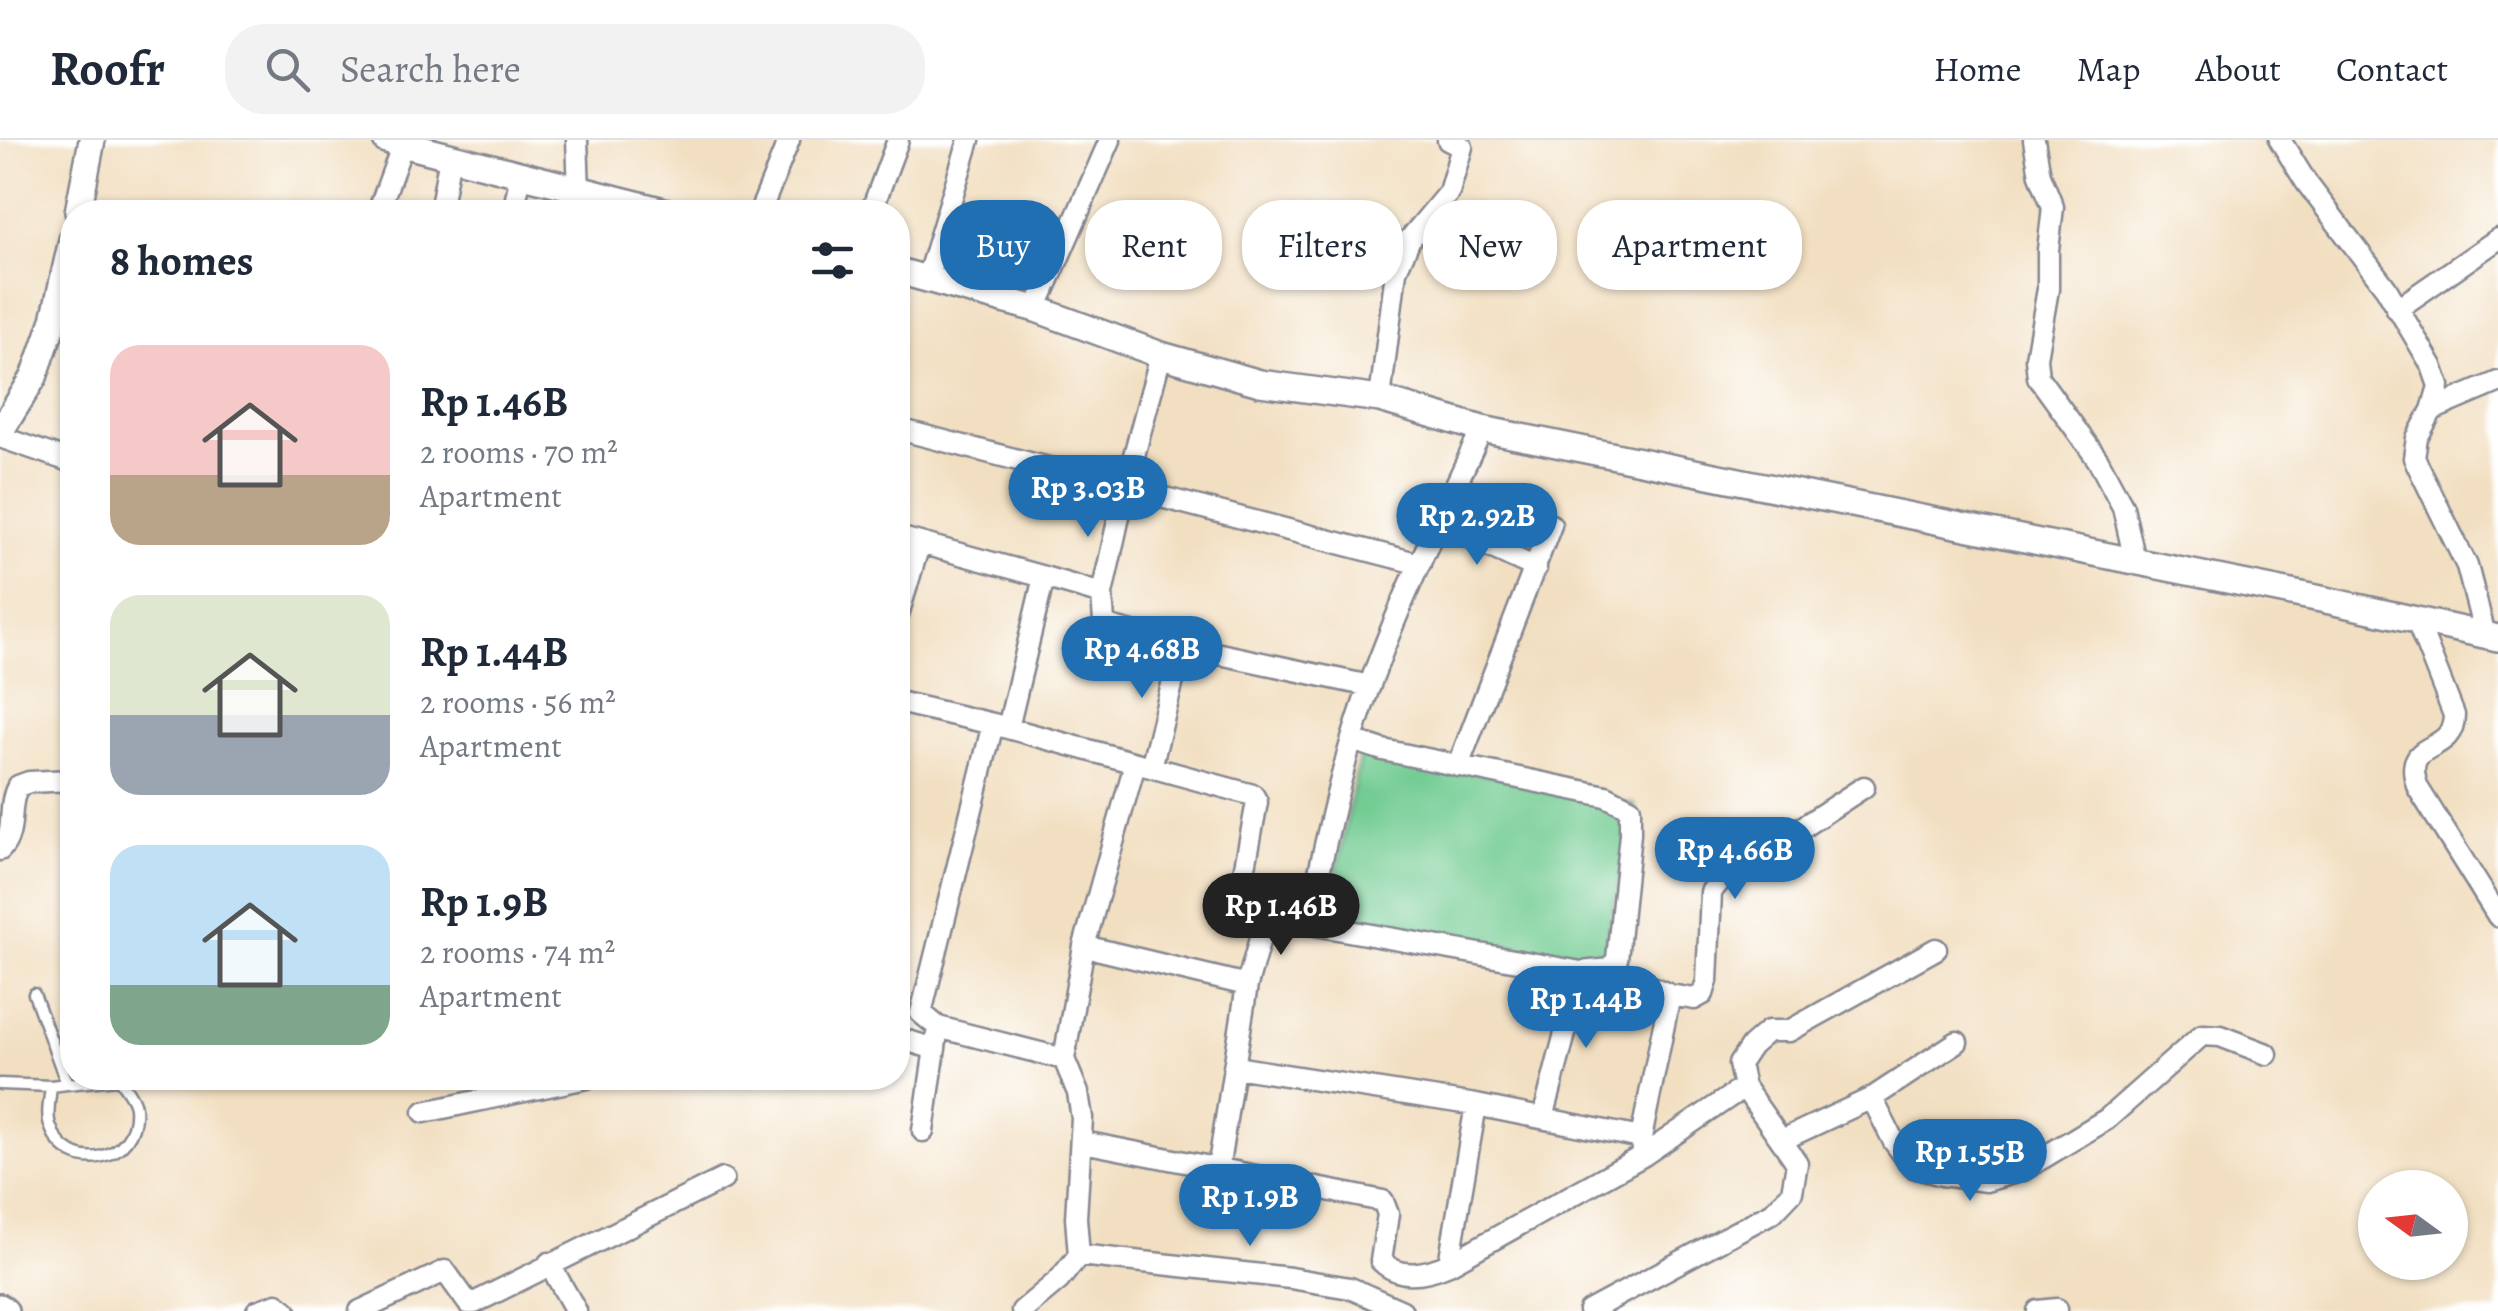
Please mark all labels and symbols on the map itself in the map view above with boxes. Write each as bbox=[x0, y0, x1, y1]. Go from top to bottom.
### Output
pin: Rp 3.03B bbox=[985, 455, 1191, 540]
pin: Rp 2.92B bbox=[1374, 483, 1580, 568]
pin: Rp 4.68B bbox=[1039, 616, 1245, 701]
pin: Rp 4.66B bbox=[1632, 817, 1838, 902]
pin: Rp 1.46B bbox=[1178, 873, 1384, 958]
pin: Rp 1.44B bbox=[1483, 966, 1689, 1051]
pin: Rp 1.55B bbox=[1867, 1119, 2073, 1204]
pin: Rp 1.9B bbox=[1158, 1164, 1342, 1249]
north arrow bbox=[2358, 1170, 2468, 1280]

